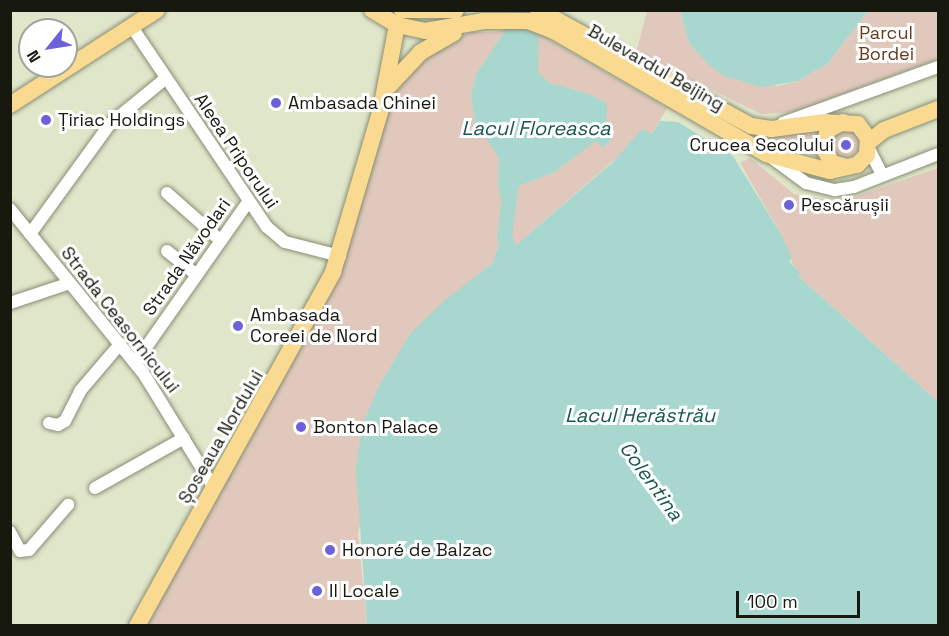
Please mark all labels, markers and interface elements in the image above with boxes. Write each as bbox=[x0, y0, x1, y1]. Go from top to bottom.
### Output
north arrow bbox=[18, 18, 78, 78]
street label: Bulevardul Beijing bbox=[584, 20, 728, 116]
park label: Parcul Bordei bbox=[858, 23, 914, 66]
text: N bbox=[22, 46, 45, 66]
street label: Aleea Priporului bbox=[189, 89, 283, 213]
place label: Ambasada Chinei bbox=[288, 92, 436, 114]
marker: Ambasada Chinei bbox=[269, 96, 283, 110]
place label: Țiriac Holdings bbox=[58, 109, 185, 131]
marker: Țiriac Holdings bbox=[39, 113, 53, 127]
water label: Lacul Floreasca bbox=[462, 116, 610, 140]
place label: Crucea Secolului bbox=[689, 134, 834, 156]
marker: Crucea Secolului bbox=[839, 138, 853, 152]
street label: Strada Năvodari bbox=[139, 194, 235, 320]
place label: Pescărușii bbox=[801, 194, 889, 216]
marker: Pescărușii bbox=[782, 198, 796, 212]
street label: Strada Ceasornicului bbox=[56, 243, 184, 397]
place label: Ambasada Coreei de Nord bbox=[250, 305, 377, 348]
marker: Ambasada Coreei de Nord bbox=[231, 319, 245, 333]
street label: Șoseaua Nordului bbox=[174, 366, 268, 508]
water label: Lacul Herăstrău bbox=[565, 403, 715, 427]
place label: Bonton Palace bbox=[313, 416, 438, 438]
marker: Bonton Palace bbox=[294, 420, 308, 434]
water label: Colentina bbox=[614, 437, 688, 525]
place label: Honoré de Balzac bbox=[342, 539, 493, 561]
marker: Honoré de Balzac bbox=[323, 543, 337, 557]
scale bar bbox=[739, 579, 864, 617]
place label: Il Locale bbox=[329, 580, 399, 602]
marker: Il Locale bbox=[310, 584, 324, 598]
text: 100 m bbox=[747, 590, 798, 613]

